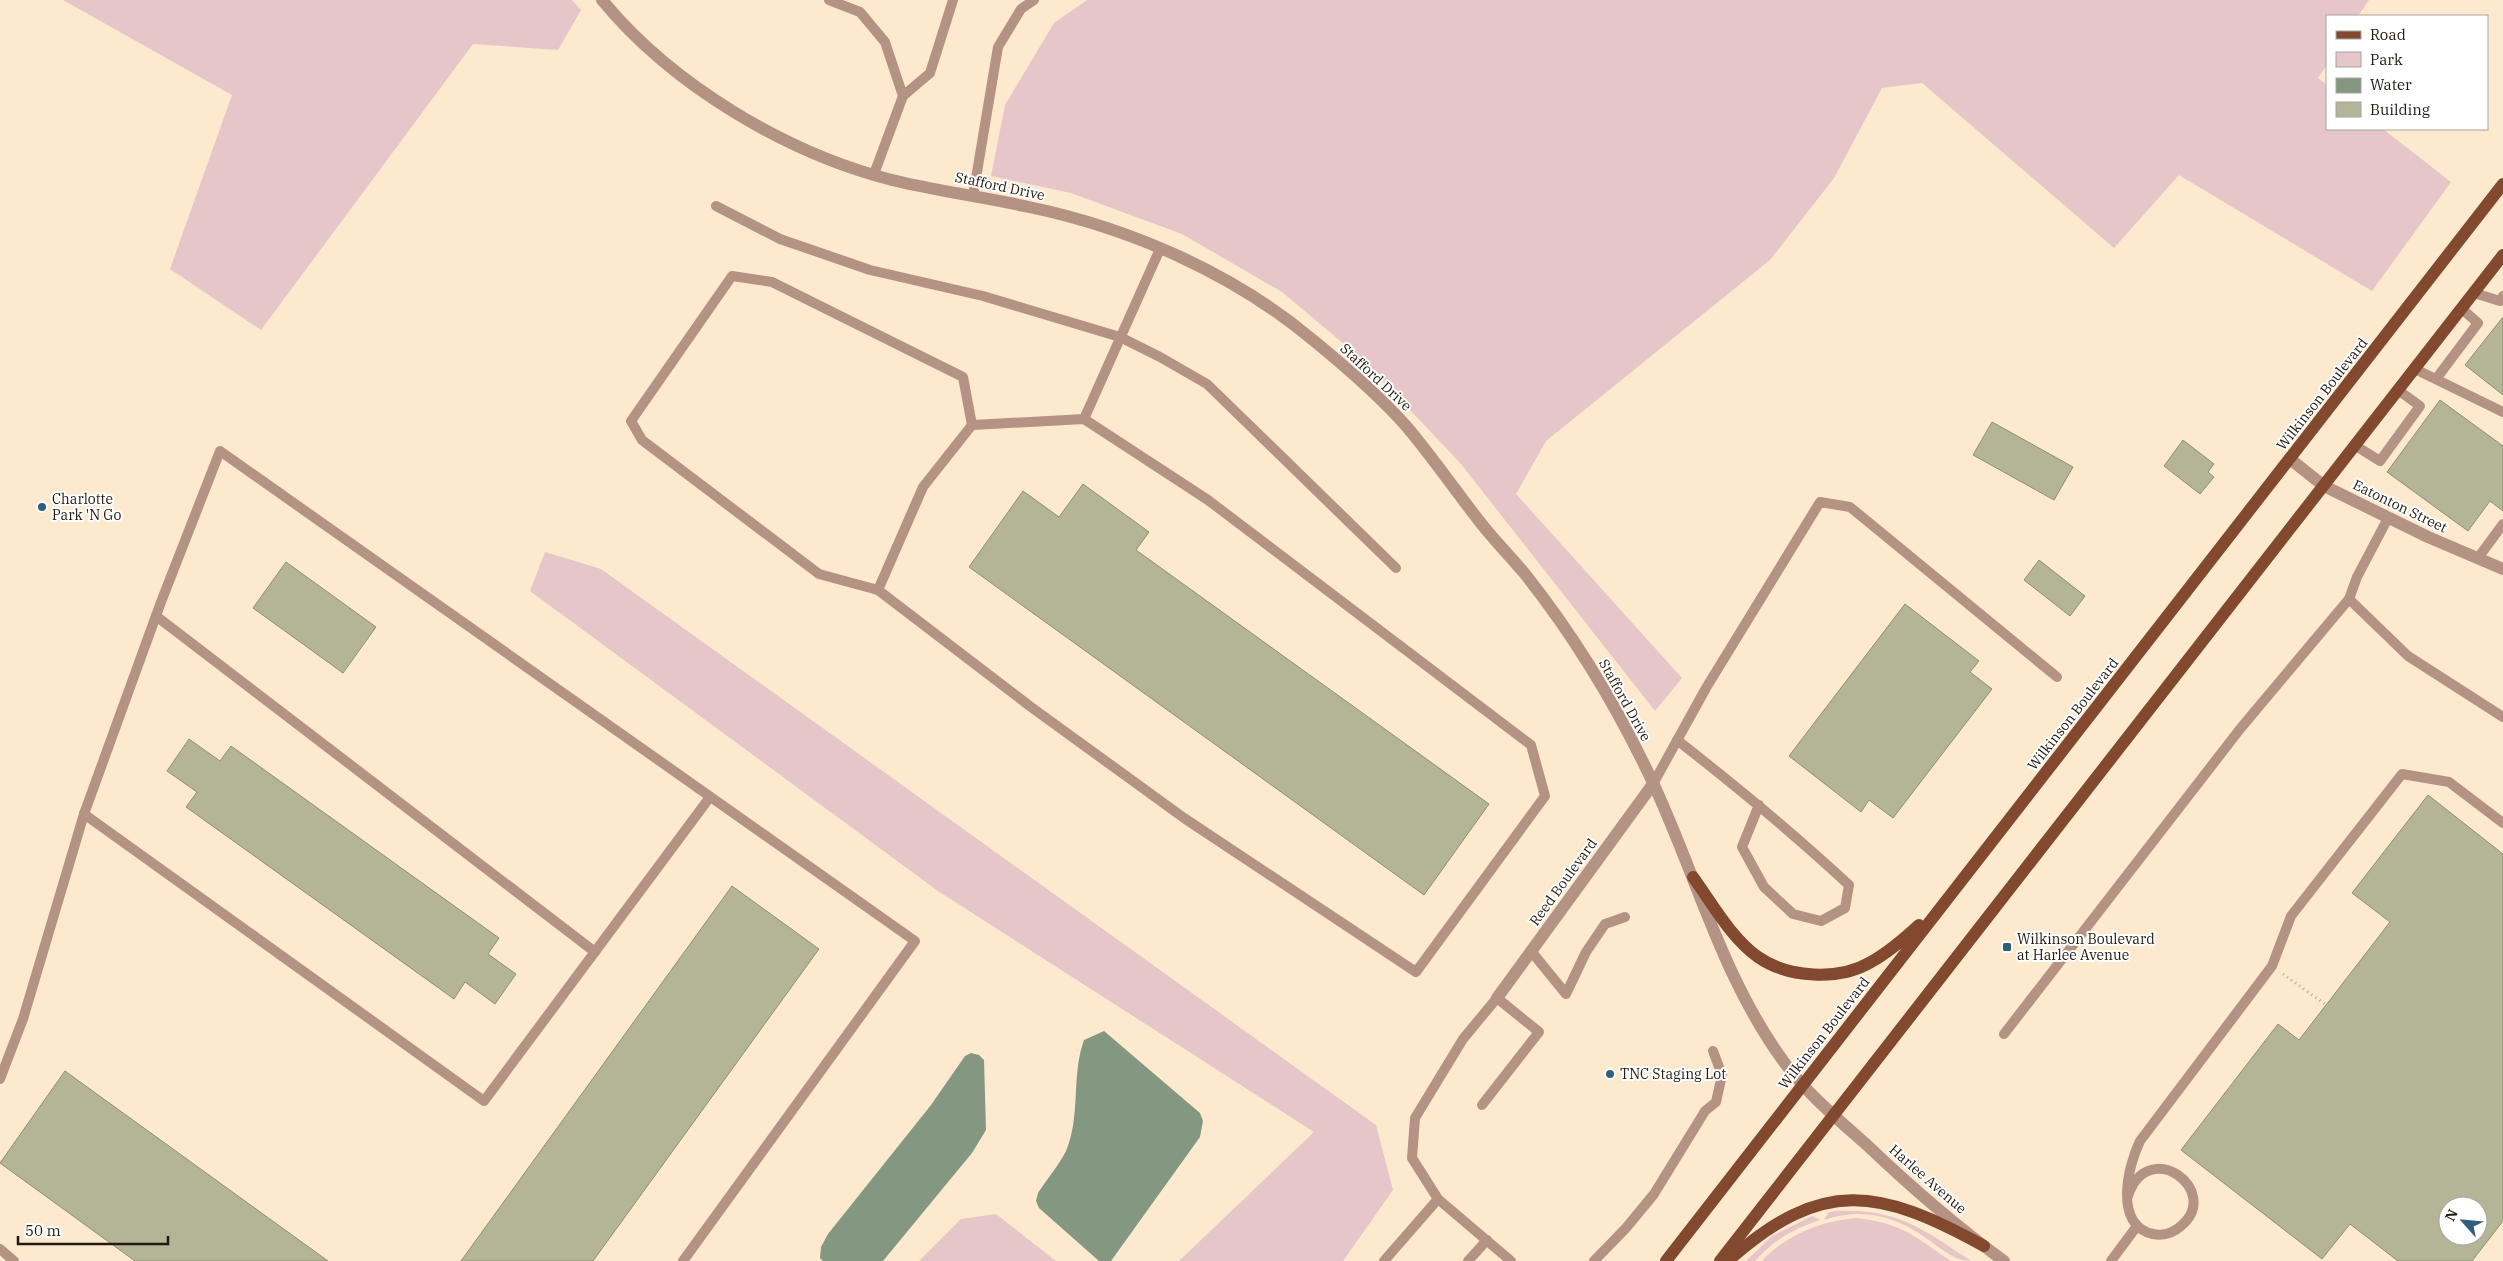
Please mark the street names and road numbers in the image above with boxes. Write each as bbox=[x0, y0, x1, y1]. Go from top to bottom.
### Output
street label: Stafford Drive bbox=[953, 168, 1047, 204]
street label: Wilkinson Boulevard bbox=[2273, 334, 2372, 454]
street label: Stafford Drive bbox=[1336, 339, 1416, 415]
street label: Eatonton Street bbox=[2350, 475, 2450, 537]
street label: Wilkinson Boulevard bbox=[2024, 654, 2123, 774]
street label: Stafford Drive bbox=[1595, 656, 1655, 744]
street label: Reed Boulevard bbox=[1525, 834, 1601, 929]
street label: Wilkinson Boulevard bbox=[1775, 973, 1874, 1093]
street label: Harlee Avenue bbox=[1886, 1141, 1970, 1217]

